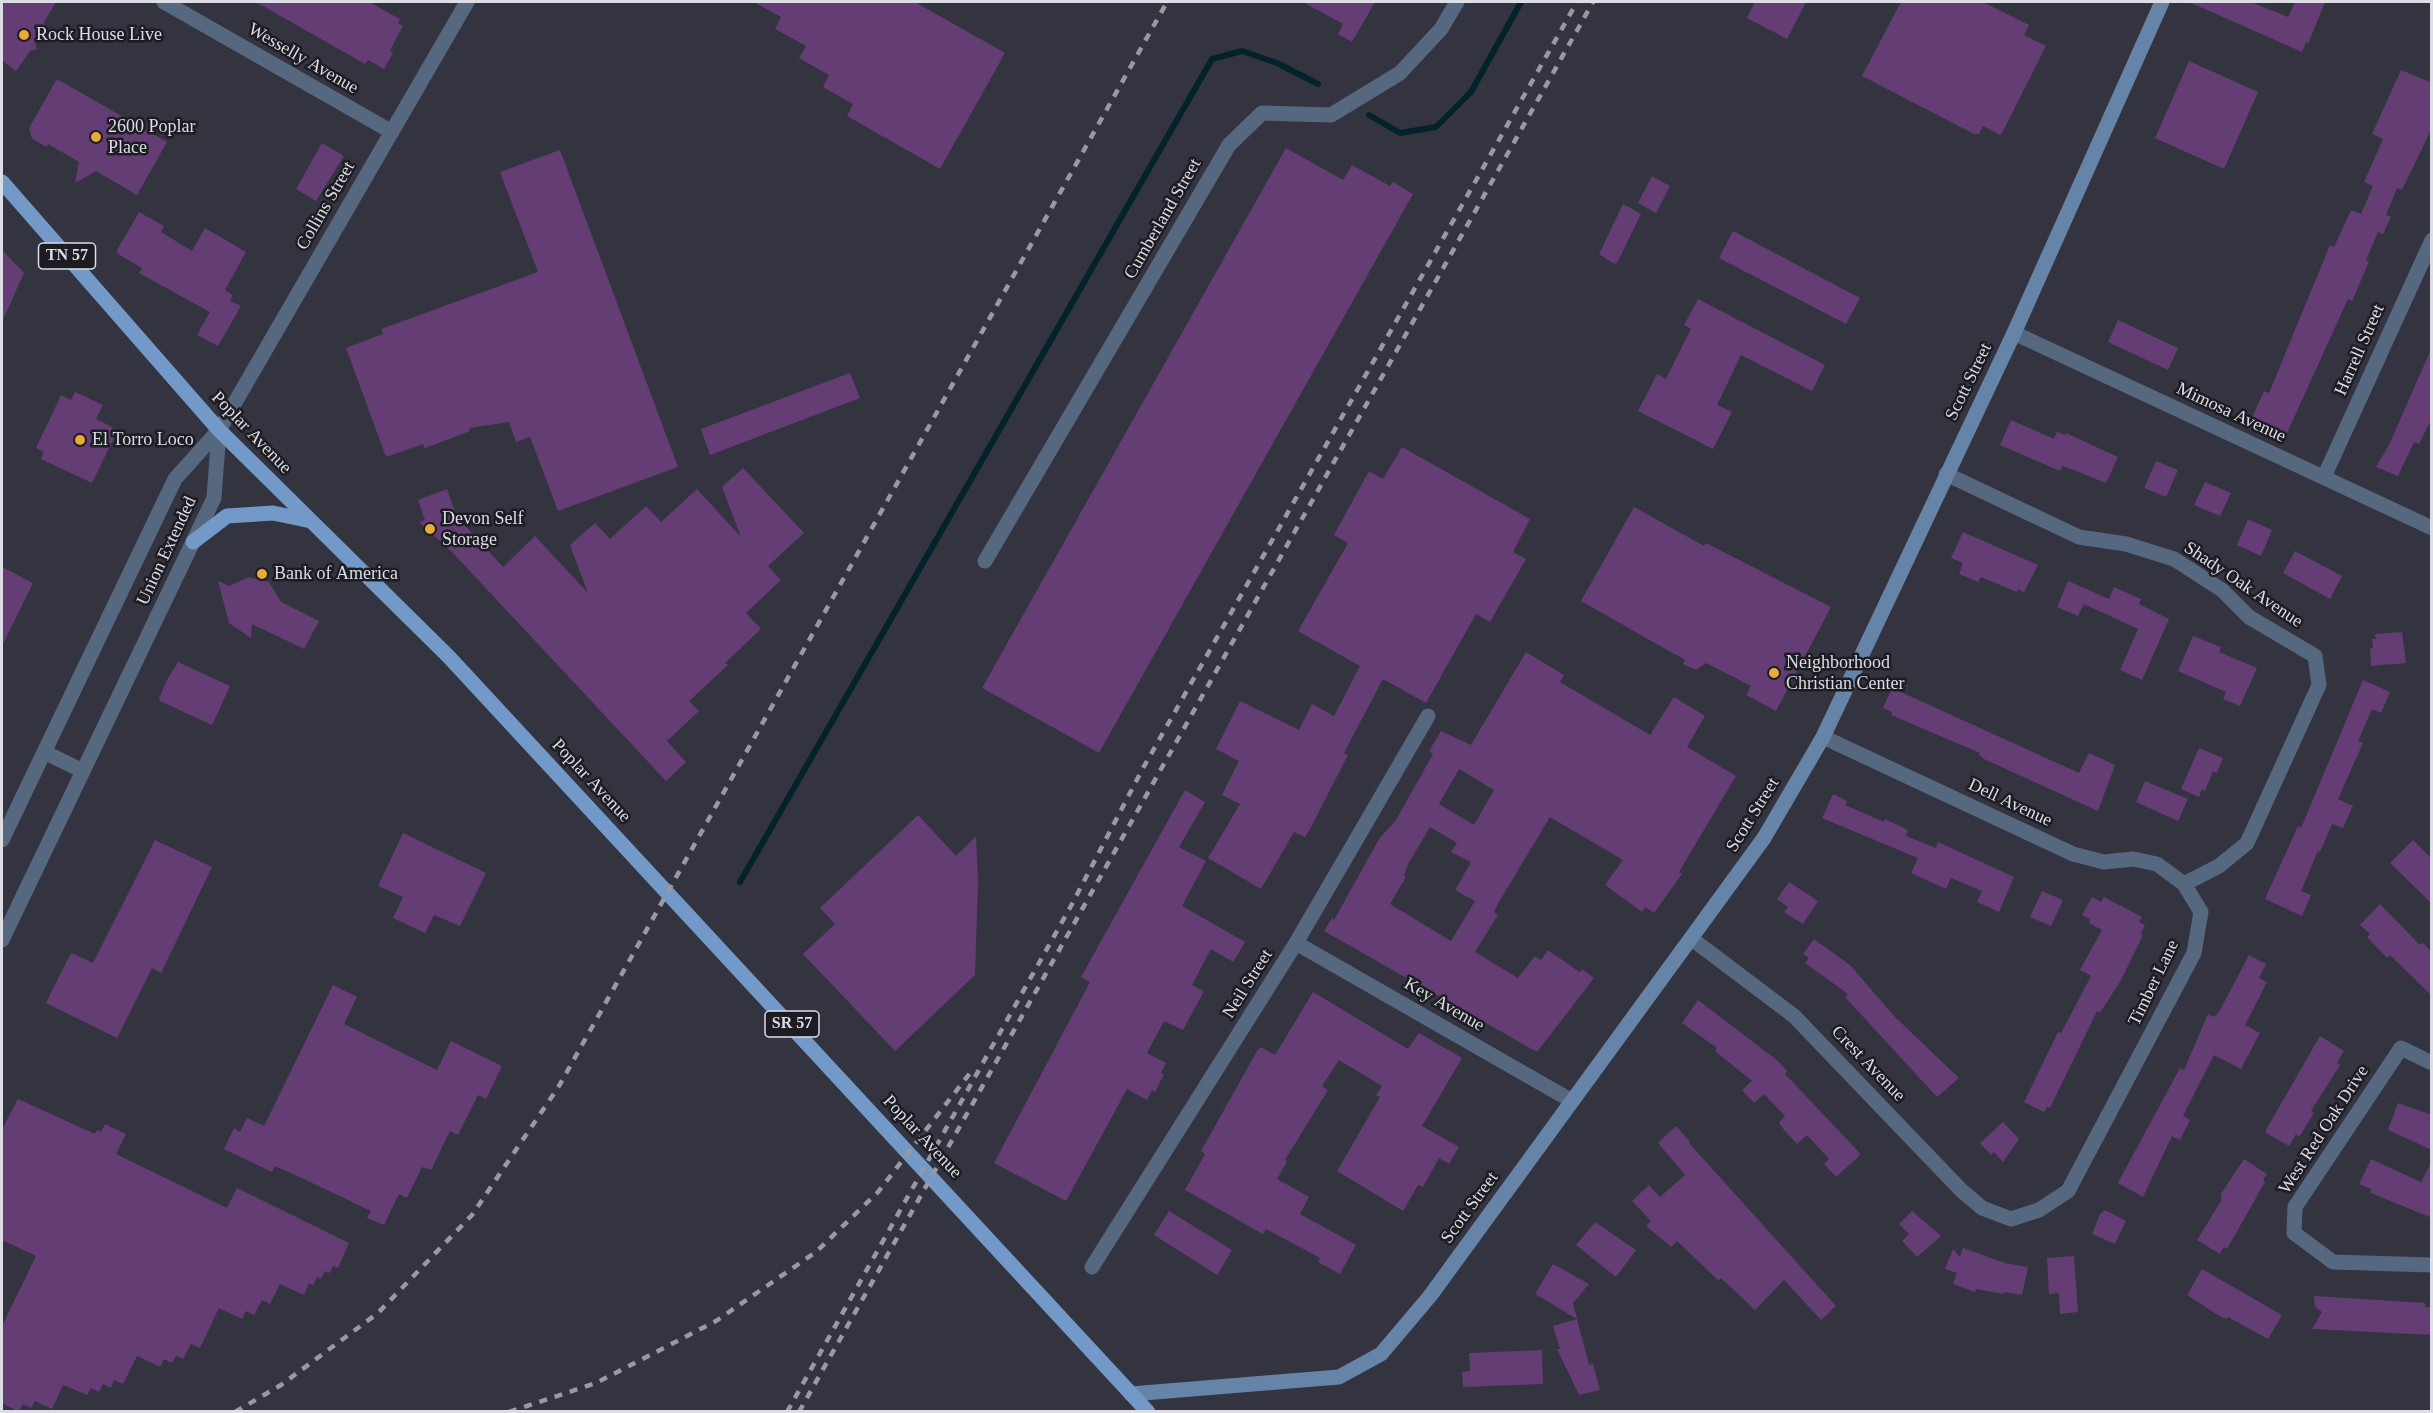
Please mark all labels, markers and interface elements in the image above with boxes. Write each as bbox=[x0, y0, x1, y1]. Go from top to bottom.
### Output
street label: Wesselly Avenue bbox=[244, 19, 362, 99]
place label: Rock House Live bbox=[36, 24, 162, 46]
marker: Rock House Live bbox=[17, 28, 31, 42]
place label: 2600 Poplar Place bbox=[108, 116, 195, 158]
marker: 2600 Poplar Place bbox=[89, 130, 103, 144]
street label: Cumberland Street bbox=[1120, 155, 1206, 283]
street label: Collins Street bbox=[292, 158, 360, 254]
road number: TN 57 bbox=[38, 243, 96, 269]
street label: Harrell Street bbox=[2330, 301, 2390, 399]
street label: Scott Street bbox=[1941, 340, 1997, 424]
street label: Mimosa Avenue bbox=[2173, 378, 2289, 448]
street label: Poplar Avenue bbox=[206, 387, 296, 479]
place label: El Torro Loco bbox=[92, 429, 194, 451]
marker: El Torro Loco bbox=[73, 433, 87, 447]
street label: Union Extended bbox=[132, 493, 202, 609]
place label: Devon Self Storage bbox=[442, 508, 523, 550]
marker: Devon Self Storage bbox=[423, 522, 437, 536]
street label: Shady Oak Avenue bbox=[2179, 537, 2307, 633]
place label: Bank of America bbox=[274, 563, 398, 585]
marker: Bank of America bbox=[255, 567, 269, 581]
place label: Neighborhood Christian Center bbox=[1786, 652, 1904, 694]
marker: Neighborhood Christian Center bbox=[1767, 666, 1781, 680]
street label: Poplar Avenue bbox=[547, 735, 635, 827]
street label: Scott Street bbox=[1722, 774, 1784, 856]
street label: Dell Avenue bbox=[1965, 774, 2055, 832]
street label: Timber Lane bbox=[2124, 937, 2184, 1029]
street label: Neil Street bbox=[1218, 945, 1278, 1023]
street label: Key Avenue bbox=[1400, 973, 1488, 1037]
road number: SR 57 bbox=[765, 1011, 819, 1037]
street label: Crest Avenue bbox=[1826, 1022, 1910, 1106]
street label: West Red Oak Drive bbox=[2274, 1062, 2374, 1198]
street label: Poplar Avenue bbox=[878, 1091, 966, 1183]
street label: Scott Street bbox=[1437, 1168, 1503, 1248]

